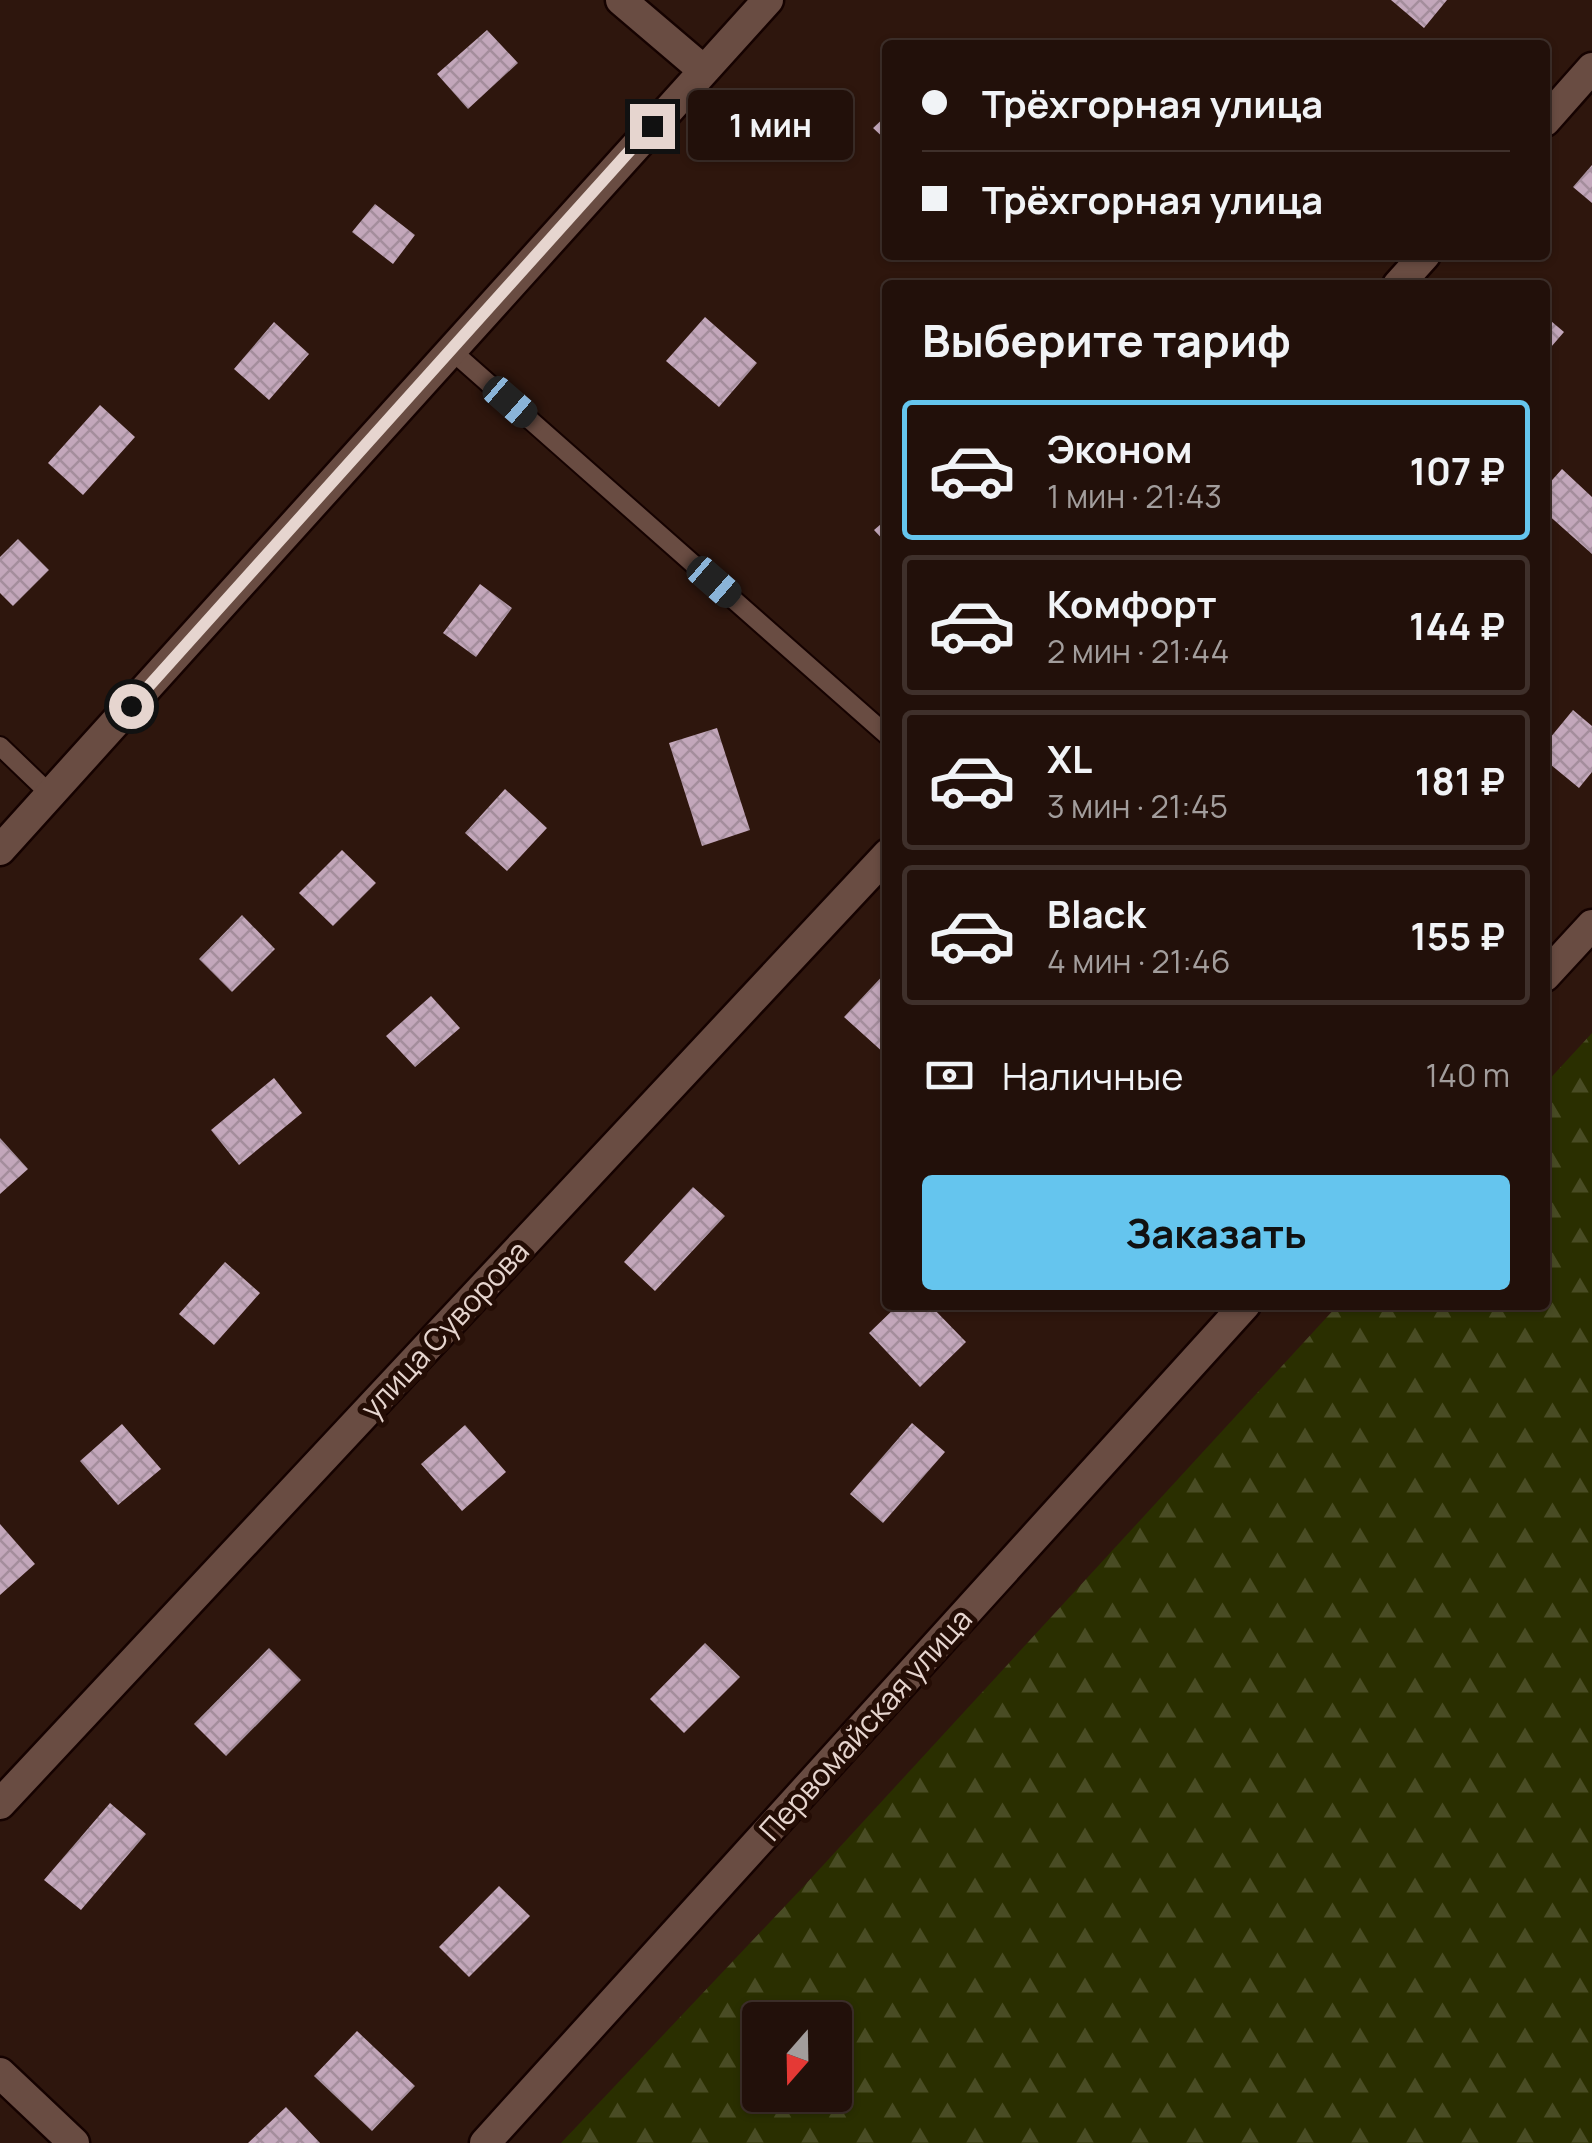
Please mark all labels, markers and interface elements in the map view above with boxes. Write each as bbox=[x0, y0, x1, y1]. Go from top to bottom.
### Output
text: Трёхгорная улица bbox=[982, 77, 1323, 129]
callout: 1 мин bbox=[687, 91, 852, 161]
text: 1 мин bbox=[729, 103, 812, 147]
route end bbox=[630, 104, 675, 149]
text: Трёхгорная улица bbox=[982, 173, 1323, 225]
text: Выберите тариф bbox=[922, 309, 1291, 371]
car bbox=[478, 371, 542, 433]
text: Эконом bbox=[1047, 422, 1193, 474]
icon: car bbox=[927, 425, 1017, 515]
text: 107 ₽ bbox=[1409, 444, 1505, 496]
text: 1 мин · 21:43 bbox=[1047, 474, 1222, 518]
car bbox=[682, 551, 746, 613]
text: Комфорт bbox=[1047, 577, 1217, 629]
icon: car bbox=[927, 580, 1017, 670]
text: 144 ₽ bbox=[1409, 599, 1505, 651]
text: 2 мин · 21:44 bbox=[1047, 629, 1229, 673]
route start bbox=[109, 684, 154, 729]
text: XL bbox=[1047, 732, 1092, 784]
icon: car bbox=[927, 735, 1017, 825]
text: 181 ₽ bbox=[1415, 754, 1505, 806]
text: 3 мин · 21:45 bbox=[1047, 784, 1228, 828]
text: Black bbox=[1047, 887, 1146, 939]
icon: car bbox=[927, 890, 1017, 980]
text: 155 ₽ bbox=[1410, 909, 1505, 961]
text: 4 мин · 21:46 bbox=[1047, 939, 1231, 983]
icon: cash bbox=[922, 1048, 977, 1103]
text: Наличные bbox=[1002, 1049, 1183, 1101]
text: 140 m bbox=[1426, 1053, 1510, 1097]
button: Заказать bbox=[922, 1175, 1510, 1290]
street label: улица Суворова bbox=[351, 1231, 537, 1427]
street label: Первомайская улица bbox=[749, 1599, 981, 1849]
north arrow bbox=[742, 2002, 852, 2112]
map controls bbox=[742, 2002, 852, 2112]

